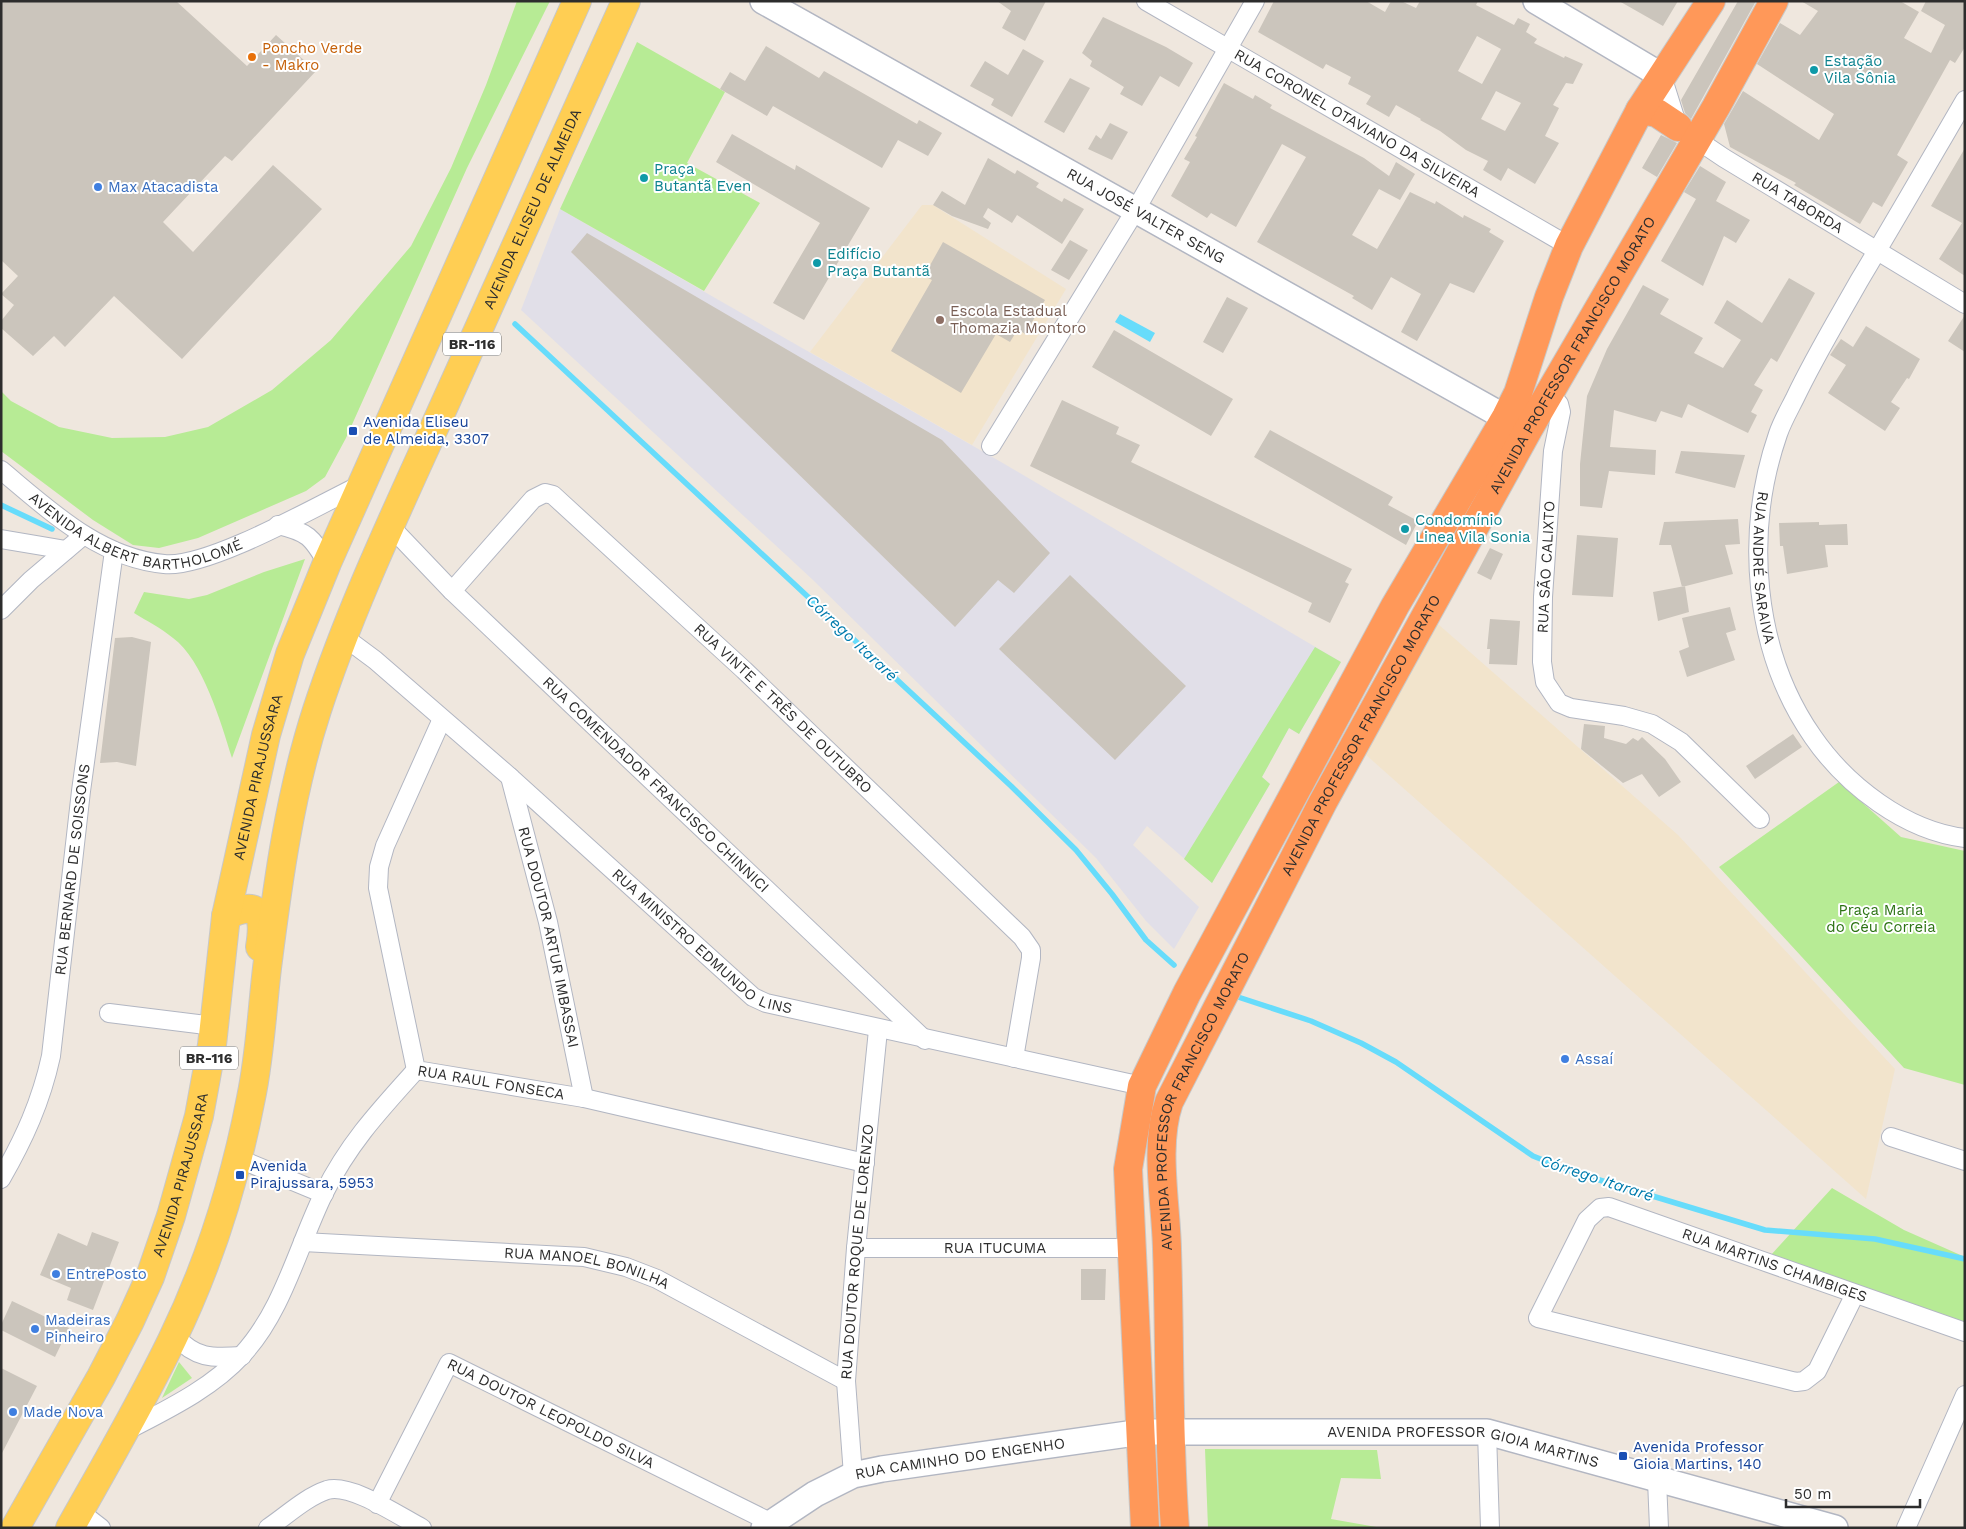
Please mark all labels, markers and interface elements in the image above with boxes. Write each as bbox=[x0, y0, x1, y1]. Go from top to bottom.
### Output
place label: Poncho Verde - Makro bbox=[262, 39, 362, 74]
street label: RUA CORONEL OTAVIANO DA SILVEIRA bbox=[1231, 45, 1483, 202]
marker: Poncho Verde - Makro bbox=[246, 51, 258, 63]
place label: Estação Vila Sônia bbox=[1824, 52, 1896, 87]
marker: Estação Vila Sônia bbox=[1808, 64, 1820, 76]
street label: AVENIDA ELISEU DE ALMEIDA bbox=[479, 106, 585, 312]
place label: Praça Butantã Even bbox=[654, 160, 751, 195]
street label: RUA JOSÉ VALTER SENG bbox=[1064, 164, 1228, 267]
street label: RUA TABORDA bbox=[1749, 168, 1847, 237]
marker: Praça Butantã Even bbox=[638, 172, 650, 184]
place label: Max Atacadista bbox=[108, 178, 219, 196]
marker: Max Atacadista bbox=[92, 181, 104, 193]
street label: AVENIDA PROFESSOR FRANCISCO MORATO bbox=[1486, 213, 1659, 497]
place label: Edifício Praça Butantã bbox=[827, 245, 931, 280]
marker: Edifício Praça Butantã bbox=[811, 257, 823, 269]
place label: Escola Estadual Thomazia Montoro bbox=[950, 302, 1086, 337]
marker: Escola Estadual Thomazia Montoro bbox=[934, 314, 946, 326]
road number: BR-116 bbox=[443, 332, 501, 356]
place label: Avenida Eliseu de Almeida, 3307 bbox=[363, 413, 489, 448]
marker: Avenida Eliseu de Almeida, 3307 bbox=[347, 425, 359, 437]
street label: AVENIDA ALBERT BARTHOLOMÉ bbox=[26, 489, 245, 573]
street label: RUA ANDRÉ SARAIVA bbox=[1749, 490, 1779, 646]
street label: RUA SÃO CALIXTO bbox=[1534, 500, 1558, 634]
place label: Condomínio Linea Vila Sonia bbox=[1415, 511, 1531, 546]
marker: Condomínio Linea Vila Sonia bbox=[1399, 523, 1411, 535]
water label: Córrego Itararé bbox=[802, 591, 902, 685]
street label: AVENIDA PROFESSOR FRANCISCO MORATO bbox=[1278, 592, 1444, 879]
street label: RUA VINTE E TRÊS DE OUTUBRO bbox=[690, 620, 876, 797]
street label: RUA COMENDADOR FRANCISCO CHINNICI bbox=[539, 673, 773, 896]
street label: AVENIDA PIRAJUSSARA bbox=[230, 692, 287, 862]
street label: RUA BERNARD DE SOISSONS bbox=[51, 763, 94, 976]
street label: RUA DOUTOR ARTUR IMBASSAI bbox=[514, 825, 583, 1050]
street label: RUA MINISTRO EDMUNDO LINS bbox=[608, 865, 794, 1018]
park label: Praça Maria do Céu Correia bbox=[1826, 901, 1936, 936]
street label: AVENIDA PROFESSOR FRANCISCO MORATO bbox=[1152, 949, 1253, 1251]
road number: BR-116 bbox=[180, 1046, 238, 1070]
place label: Assaí bbox=[1575, 1050, 1613, 1068]
marker: Assaí bbox=[1559, 1053, 1571, 1065]
street label: RUA RAUL FONSECA bbox=[416, 1061, 566, 1104]
street label: AVENIDA PIRAJUSSARA bbox=[149, 1091, 212, 1259]
street label: RUA DOUTOR ROQUE DE LORENZO bbox=[837, 1123, 877, 1380]
water label: Córrego Itararé bbox=[1538, 1151, 1656, 1205]
place label: Avenida Pirajussara, 5953 bbox=[250, 1157, 374, 1192]
marker: Avenida Pirajussara, 5953 bbox=[234, 1169, 246, 1181]
street label: RUA MARTINS CHAMBIGES bbox=[1680, 1224, 1869, 1306]
street label: RUA ITUCUMA bbox=[944, 1239, 1046, 1257]
street label: RUA MANOEL BONILHA bbox=[504, 1244, 673, 1293]
place label: EntrePosto bbox=[66, 1265, 147, 1283]
marker: EntrePosto bbox=[50, 1268, 62, 1280]
place label: Madeiras Pinheiro bbox=[45, 1311, 111, 1346]
marker: Madeiras Pinheiro bbox=[29, 1323, 41, 1335]
street label: RUA DOUTOR LEOPOLDO SILVA bbox=[444, 1355, 657, 1472]
place label: Made Nova bbox=[23, 1403, 104, 1421]
marker: Made Nova bbox=[7, 1406, 19, 1418]
street label: AVENIDA PROFESSOR GIOIA MARTINS bbox=[1327, 1423, 1601, 1471]
street label: RUA CAMINHO DO ENGENHO bbox=[853, 1434, 1066, 1483]
place label: Avenida Professor Gioia Martins, 140 bbox=[1633, 1438, 1764, 1473]
marker: Avenida Professor Gioia Martins, 140 bbox=[1617, 1450, 1629, 1462]
scale bar bbox=[1786, 1476, 1920, 1508]
text: 50 m bbox=[1794, 1485, 1831, 1503]

